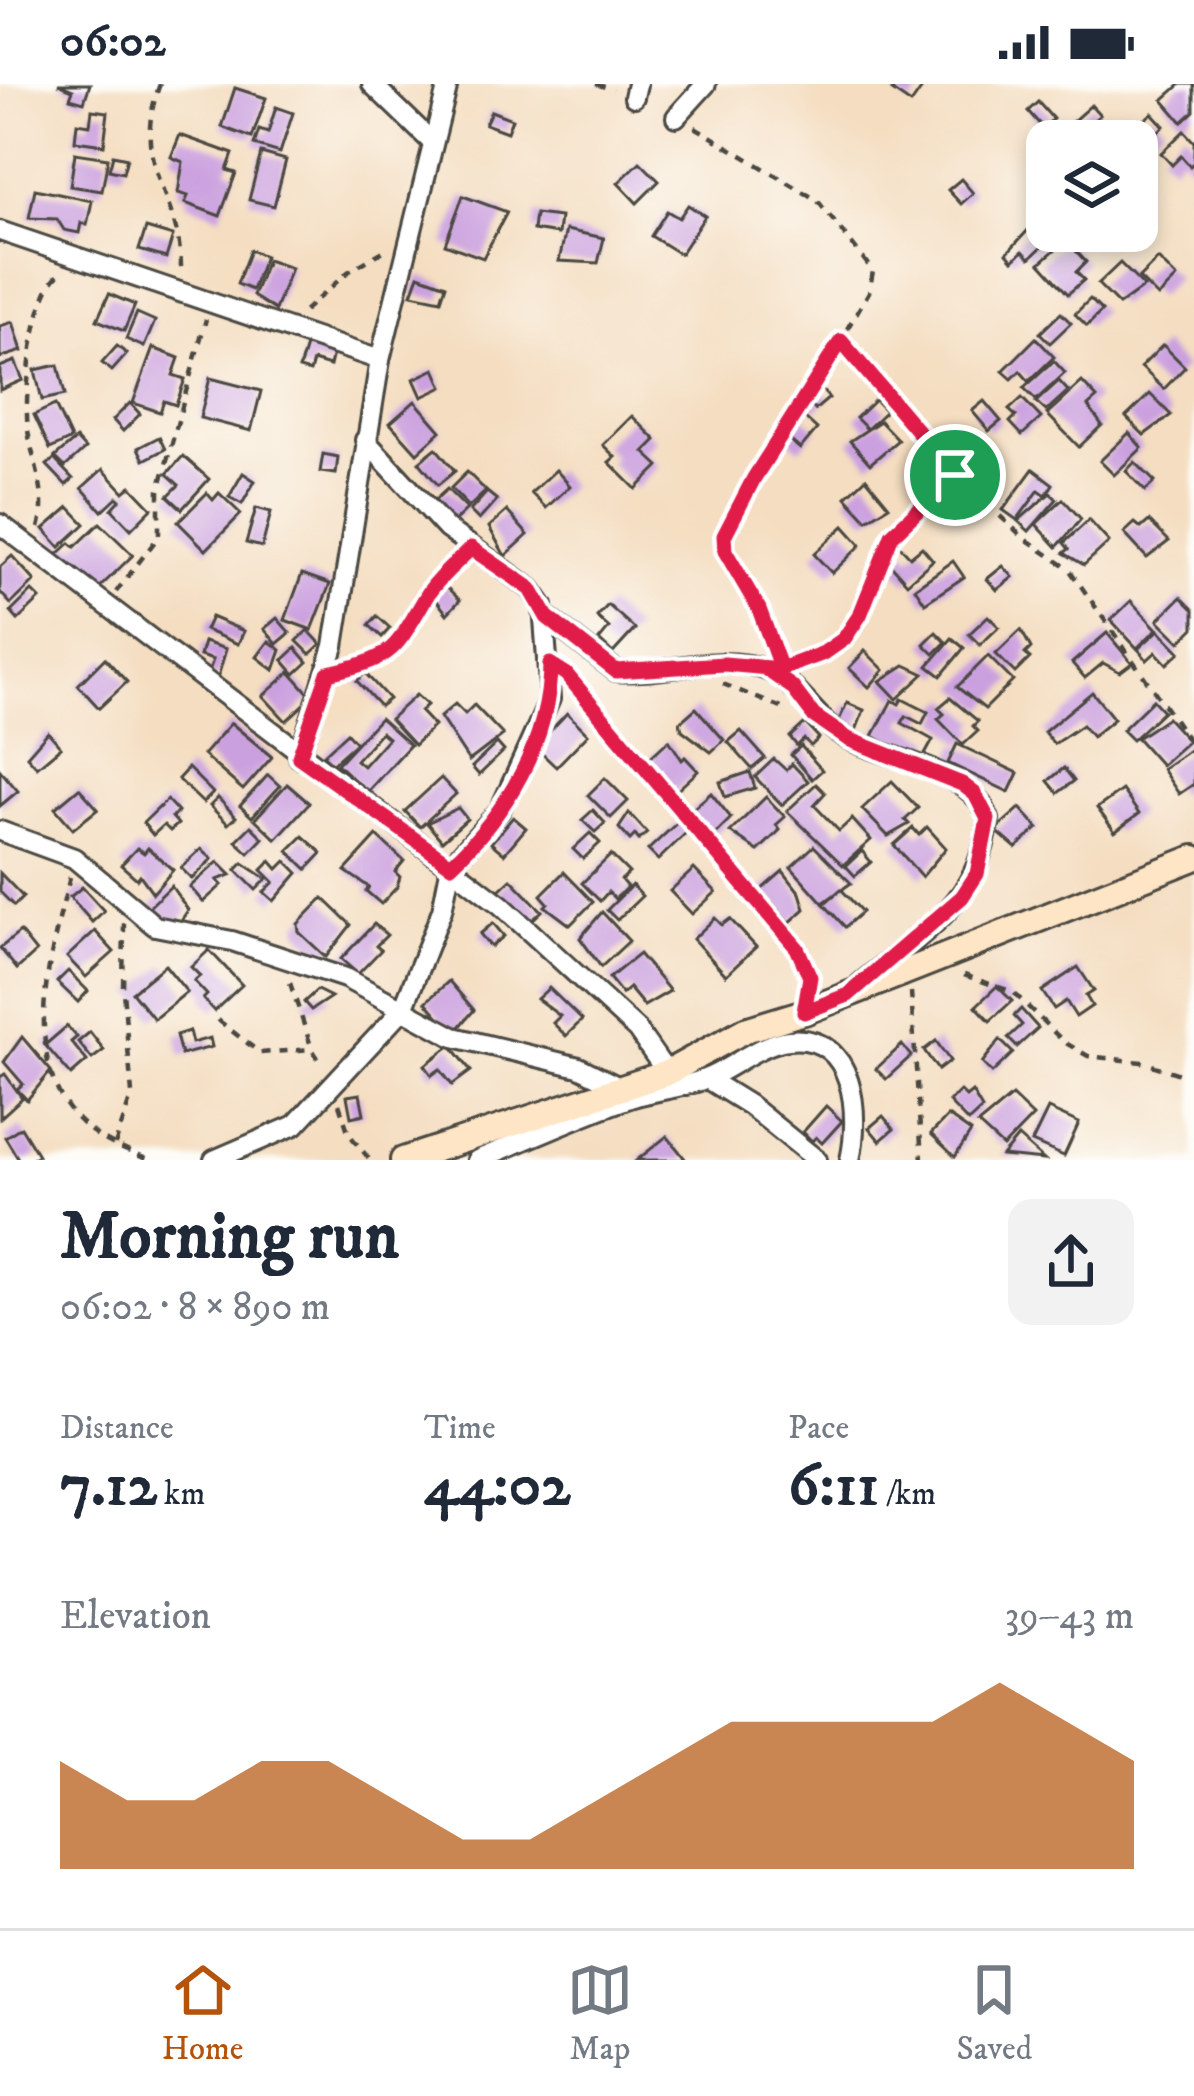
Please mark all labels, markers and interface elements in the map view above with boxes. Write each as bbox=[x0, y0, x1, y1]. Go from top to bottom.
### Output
text: 06:02 bbox=[60, 14, 166, 70]
map controls bbox=[1026, 120, 1158, 252]
button: layers bbox=[1026, 120, 1158, 252]
pin bbox=[904, 424, 1006, 526]
icon: arrive bbox=[922, 442, 988, 508]
text: Morning run bbox=[60, 1197, 399, 1279]
button: share bbox=[1008, 1199, 1134, 1325]
text: 06:02 · 8 × 890 m bbox=[60, 1283, 330, 1332]
text: Distance bbox=[60, 1408, 174, 1449]
text: Time bbox=[424, 1408, 496, 1449]
text: Pace bbox=[788, 1408, 849, 1449]
text: 7.12 bbox=[60, 1449, 157, 1524]
text: 44:02 bbox=[424, 1449, 570, 1524]
text: 6:11 bbox=[788, 1449, 879, 1524]
text: km bbox=[157, 1474, 205, 1515]
text: /km bbox=[879, 1474, 936, 1515]
text: Elevation bbox=[60, 1592, 211, 1641]
text: 39–43 m bbox=[1005, 1592, 1134, 1641]
tab: Home bbox=[162, 1957, 243, 2070]
tab: Map bbox=[567, 1957, 633, 2070]
tab: Saved bbox=[956, 1957, 1032, 2070]

